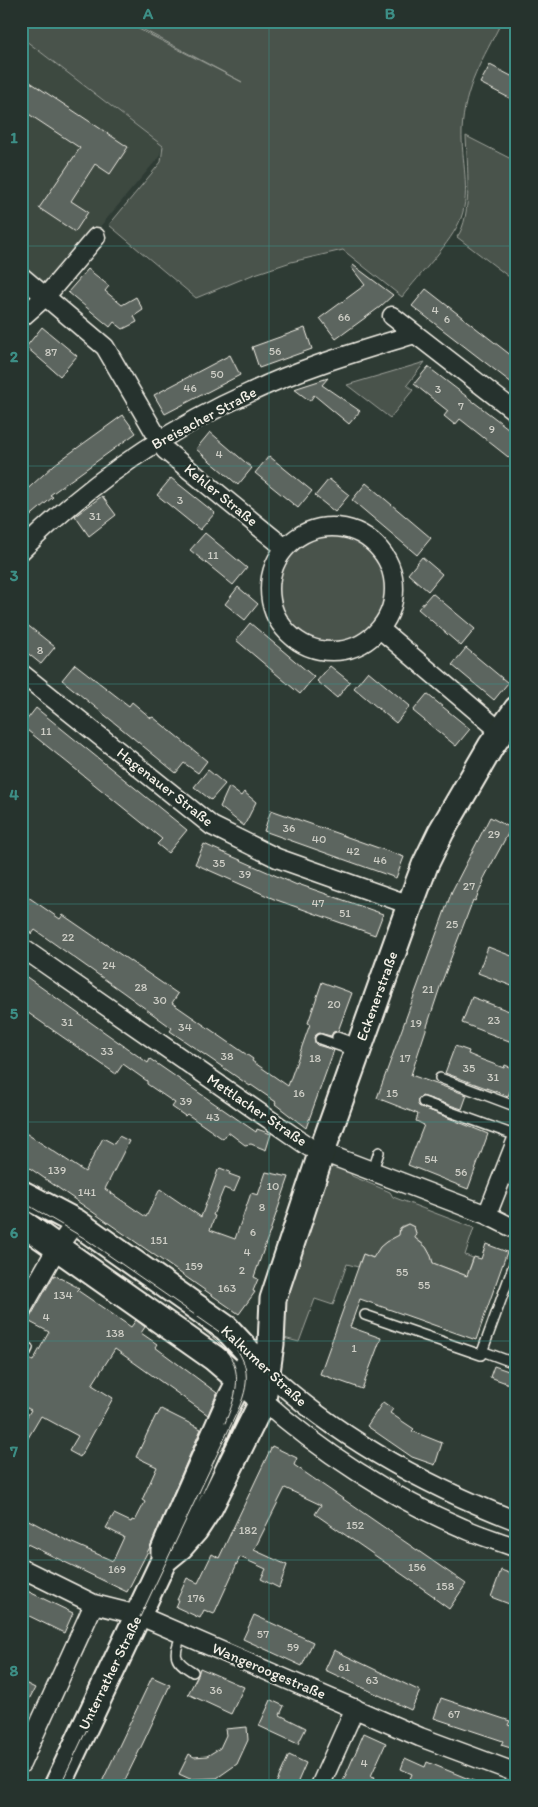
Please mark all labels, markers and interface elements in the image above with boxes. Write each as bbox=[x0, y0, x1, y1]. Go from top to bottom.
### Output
text: A bbox=[142, 4, 154, 23]
text: B bbox=[385, 4, 396, 23]
text: 1 bbox=[10, 128, 18, 147]
house number: 4 bbox=[431, 303, 439, 317]
house number: 66 bbox=[338, 310, 350, 324]
house number: 6 bbox=[444, 312, 450, 326]
house number: 56 bbox=[269, 344, 281, 358]
house number: 87 bbox=[45, 345, 57, 359]
text: 2 bbox=[10, 347, 19, 366]
house number: 50 bbox=[210, 367, 224, 381]
house number: 46 bbox=[183, 381, 197, 395]
house number: 3 bbox=[435, 382, 442, 396]
street label: Breisacher Straße bbox=[148, 383, 260, 453]
house number: 7 bbox=[458, 399, 464, 413]
house number: 9 bbox=[489, 422, 495, 436]
house number: 4 bbox=[215, 447, 223, 461]
street label: Kehler Straße bbox=[181, 460, 261, 530]
house number: 3 bbox=[177, 493, 184, 507]
house number: 31 bbox=[89, 509, 101, 523]
house number: 11 bbox=[207, 548, 219, 562]
text: 3 bbox=[10, 566, 19, 585]
house number: 8 bbox=[37, 643, 44, 657]
house number: 11 bbox=[40, 724, 52, 738]
street label: Hagenauer Straße bbox=[113, 744, 217, 830]
text: 4 bbox=[9, 785, 19, 804]
house number: 36 bbox=[283, 821, 295, 835]
house number: 29 bbox=[488, 827, 500, 841]
house number: 40 bbox=[312, 832, 326, 846]
house number: 42 bbox=[346, 844, 360, 858]
house number: 46 bbox=[373, 853, 387, 867]
house number: 35 bbox=[213, 856, 225, 870]
house number: 39 bbox=[239, 867, 251, 881]
house number: 27 bbox=[463, 879, 475, 893]
house number: 47 bbox=[311, 896, 325, 910]
house number: 51 bbox=[339, 906, 351, 920]
house number: 25 bbox=[446, 917, 458, 931]
house number: 22 bbox=[62, 930, 75, 944]
street label: Eckenerstraße bbox=[352, 949, 402, 1043]
house number: 24 bbox=[102, 958, 116, 972]
house number: 28 bbox=[135, 980, 148, 994]
house number: 21 bbox=[422, 982, 434, 996]
house number: 30 bbox=[153, 993, 167, 1007]
house number: 20 bbox=[327, 997, 341, 1011]
text: 5 bbox=[10, 1004, 19, 1023]
house number: 23 bbox=[488, 1013, 501, 1027]
house number: 31 bbox=[61, 1015, 73, 1029]
house number: 19 bbox=[410, 1016, 422, 1030]
house number: 34 bbox=[178, 1020, 192, 1034]
house number: 33 bbox=[100, 1044, 114, 1058]
house number: 38 bbox=[220, 1049, 234, 1063]
house number: 18 bbox=[309, 1051, 321, 1065]
house number: 17 bbox=[399, 1051, 411, 1065]
house number: 35 bbox=[463, 1061, 475, 1075]
street label: Mettlacher Straße bbox=[204, 1070, 310, 1150]
house number: 31 bbox=[487, 1070, 499, 1084]
house number: 16 bbox=[293, 1086, 305, 1100]
house number: 15 bbox=[386, 1086, 398, 1100]
house number: 39 bbox=[180, 1094, 192, 1108]
house number: 43 bbox=[206, 1110, 220, 1124]
house number: 54 bbox=[424, 1152, 438, 1166]
house number: 139 bbox=[48, 1163, 66, 1177]
house number: 56 bbox=[455, 1165, 467, 1179]
house number: 10 bbox=[267, 1179, 279, 1193]
house number: 141 bbox=[78, 1185, 97, 1199]
house number: 8 bbox=[259, 1200, 266, 1214]
text: 6 bbox=[10, 1223, 19, 1242]
house number: 6 bbox=[250, 1225, 256, 1239]
house number: 151 bbox=[150, 1233, 168, 1247]
house number: 4 bbox=[243, 1245, 251, 1259]
house number: 159 bbox=[185, 1259, 203, 1273]
house number: 2 bbox=[239, 1263, 246, 1277]
house number: 55 bbox=[396, 1265, 408, 1279]
house number: 55 bbox=[418, 1278, 430, 1292]
house number: 163 bbox=[218, 1281, 237, 1295]
house number: 134 bbox=[53, 1288, 73, 1302]
house number: 4 bbox=[42, 1310, 50, 1324]
street label: Kalkumer Straße bbox=[217, 1322, 311, 1410]
house number: 138 bbox=[106, 1326, 125, 1340]
house number: 1 bbox=[351, 1341, 357, 1355]
text: 7 bbox=[9, 1442, 18, 1461]
house number: 152 bbox=[346, 1518, 365, 1532]
house number: 182 bbox=[239, 1523, 258, 1537]
house number: 156 bbox=[408, 1560, 426, 1574]
house number: 169 bbox=[108, 1562, 126, 1576]
house number: 158 bbox=[436, 1579, 455, 1593]
house number: 176 bbox=[187, 1591, 205, 1605]
street label: Unterrather Straße bbox=[75, 1613, 145, 1733]
house number: 57 bbox=[257, 1627, 269, 1641]
street label: Wangeroogestraße bbox=[209, 1639, 329, 1703]
house number: 59 bbox=[287, 1640, 299, 1654]
house number: 61 bbox=[338, 1660, 350, 1674]
text: 8 bbox=[10, 1661, 19, 1680]
house number: 63 bbox=[366, 1673, 379, 1687]
house number: 36 bbox=[210, 1683, 222, 1697]
house number: 67 bbox=[448, 1707, 460, 1721]
house number: 4 bbox=[360, 1756, 368, 1770]

